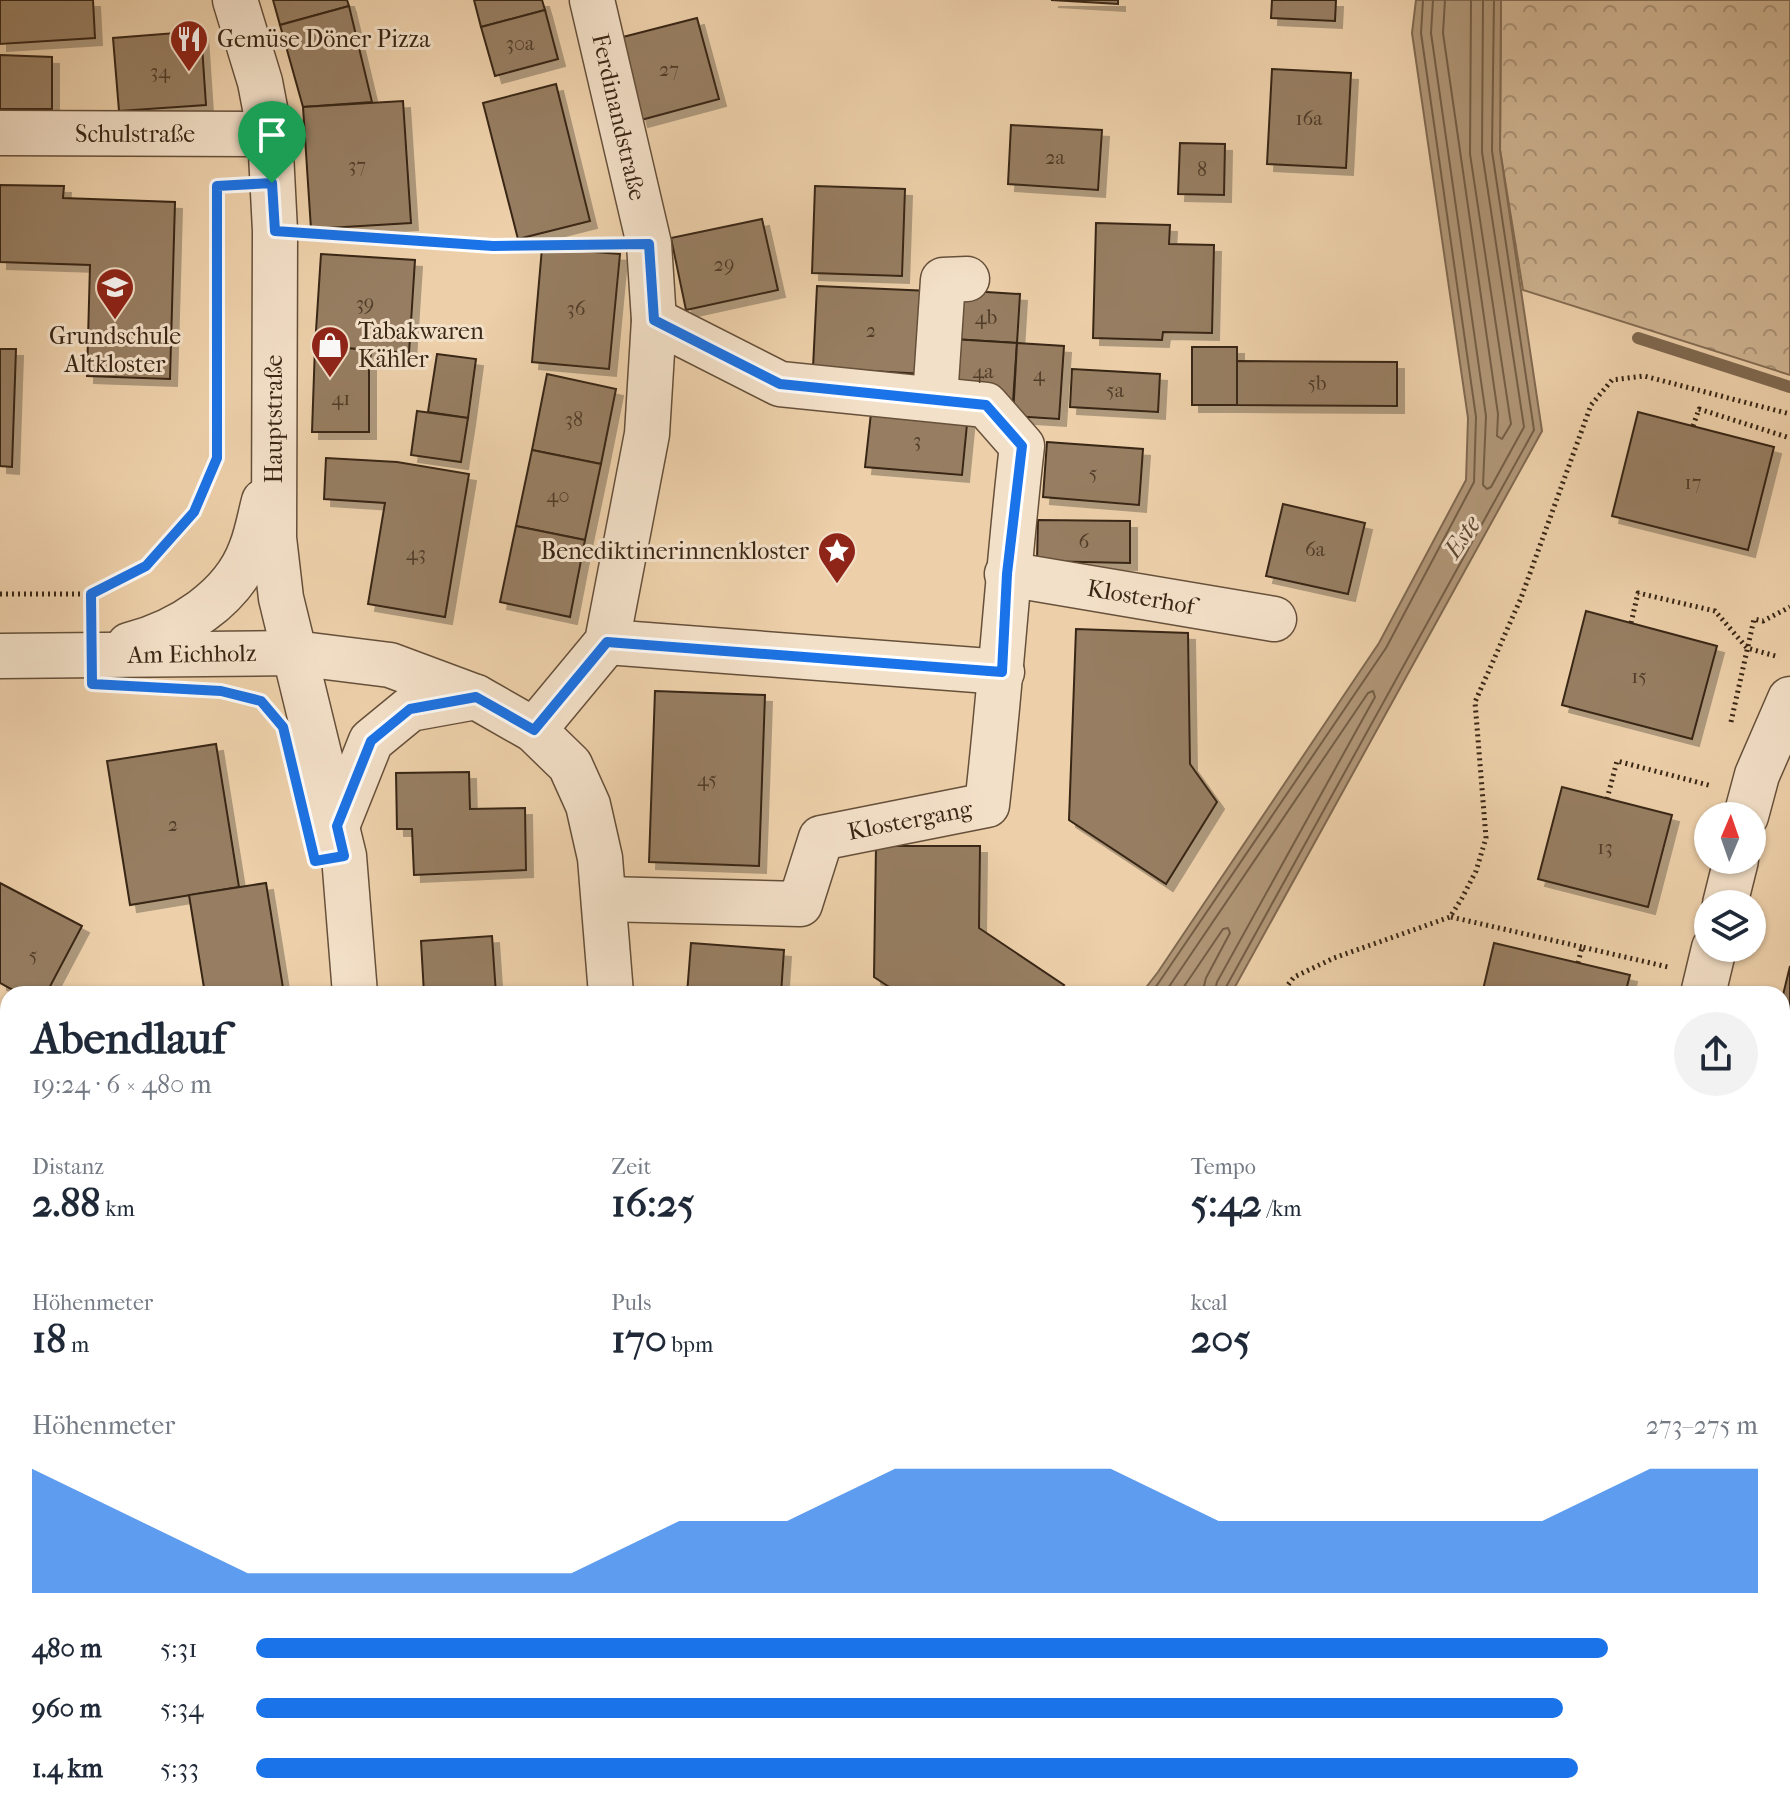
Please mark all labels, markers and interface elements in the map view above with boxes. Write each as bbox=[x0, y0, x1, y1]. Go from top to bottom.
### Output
restaurant icon: Gemüse Döner Pizza bbox=[168, 18, 210, 73]
place label: Gemüse Döner Pizza bbox=[217, 25, 431, 53]
street label: Ferdinandstraße bbox=[586, 31, 652, 203]
house number: 30a bbox=[506, 32, 535, 55]
house number: 27 bbox=[659, 58, 679, 81]
house number: 34 bbox=[150, 60, 171, 83]
pin bbox=[238, 101, 306, 183]
house number: 16a bbox=[1295, 107, 1323, 130]
icon: arrive bbox=[250, 113, 294, 157]
street label: Schulstraße bbox=[75, 120, 195, 148]
house number: 2a bbox=[1045, 146, 1066, 169]
house number: 37 bbox=[348, 154, 366, 177]
house number: 8 bbox=[1197, 158, 1207, 181]
house number: 29 bbox=[714, 253, 734, 276]
school or university icon: Grundschule Altkloster bbox=[94, 266, 136, 321]
house number: 39 bbox=[356, 292, 374, 315]
house number: 36 bbox=[566, 297, 586, 320]
house number: 4b bbox=[975, 306, 997, 329]
place label: Tabakwaren Kähler bbox=[358, 317, 484, 373]
house number: 2 bbox=[866, 319, 876, 342]
place label: Grundschule Altkloster bbox=[49, 322, 181, 378]
shop icon: Tabakwaren Kähler bbox=[309, 324, 351, 379]
street label: Hauptstraße bbox=[260, 354, 288, 483]
house number: 4a bbox=[972, 360, 994, 383]
house number: 4 bbox=[1033, 363, 1046, 386]
house number: 5b bbox=[1307, 372, 1327, 395]
house number: 5a bbox=[1106, 379, 1125, 402]
house number: 41 bbox=[332, 387, 350, 410]
house number: 38 bbox=[565, 408, 583, 431]
house number: 3 bbox=[913, 429, 921, 452]
house number: 5 bbox=[1089, 462, 1097, 485]
house number: 17 bbox=[1685, 471, 1702, 494]
house number: 40 bbox=[547, 484, 569, 507]
water label: Este bbox=[1436, 509, 1488, 566]
place icon: Benediktinerinnenkloster bbox=[816, 530, 858, 585]
house number: 6 bbox=[1079, 530, 1090, 553]
place label: Benediktinerinnenkloster bbox=[541, 537, 810, 565]
house number: 6a bbox=[1305, 538, 1326, 561]
house number: 43 bbox=[406, 542, 426, 565]
street label: Klosterhof bbox=[1085, 574, 1202, 621]
street label: Am Eichholz bbox=[126, 639, 257, 669]
house number: 15 bbox=[1631, 665, 1647, 688]
house number: 45 bbox=[697, 768, 717, 791]
street label: Klostergang bbox=[845, 794, 976, 846]
north arrow bbox=[1694, 802, 1766, 874]
map controls bbox=[1694, 802, 1766, 962]
house number: 2 bbox=[168, 813, 178, 836]
house number: 13 bbox=[1597, 836, 1613, 859]
button: layers bbox=[1694, 890, 1766, 962]
house number: 5 bbox=[29, 944, 37, 967]
button: share bbox=[1674, 1012, 1758, 1096]
text: Abendlauf bbox=[32, 1013, 226, 1064]
text: 19:24 · 6 × 480 m bbox=[32, 1069, 212, 1100]
text: Distanz bbox=[32, 1154, 104, 1180]
text: Zeit bbox=[611, 1154, 651, 1180]
text: Tempo bbox=[1191, 1154, 1256, 1180]
text: 2.88 bbox=[32, 1180, 100, 1226]
text: 16:25 bbox=[611, 1180, 695, 1226]
text: 5:42 bbox=[1191, 1180, 1262, 1226]
text: km bbox=[100, 1196, 135, 1222]
text: /km bbox=[1262, 1196, 1302, 1222]
text: Höhenmeter bbox=[32, 1290, 153, 1316]
text: Puls bbox=[611, 1290, 651, 1316]
text: kcal bbox=[1191, 1290, 1228, 1316]
text: 18 bbox=[32, 1316, 66, 1362]
text: 170 bbox=[611, 1316, 667, 1362]
text: 205 bbox=[1191, 1316, 1251, 1362]
text: m bbox=[66, 1332, 89, 1358]
text: bpm bbox=[667, 1332, 713, 1358]
text: Höhenmeter bbox=[32, 1410, 175, 1441]
text: 273–275 m bbox=[1646, 1410, 1758, 1441]
text: 480 m bbox=[32, 1633, 102, 1664]
text: 5:31 bbox=[160, 1633, 197, 1664]
text: 960 m bbox=[32, 1693, 101, 1724]
text: 5:34 bbox=[160, 1693, 204, 1724]
text: 1.4 km bbox=[32, 1753, 103, 1784]
text: 5:33 bbox=[160, 1753, 199, 1784]

